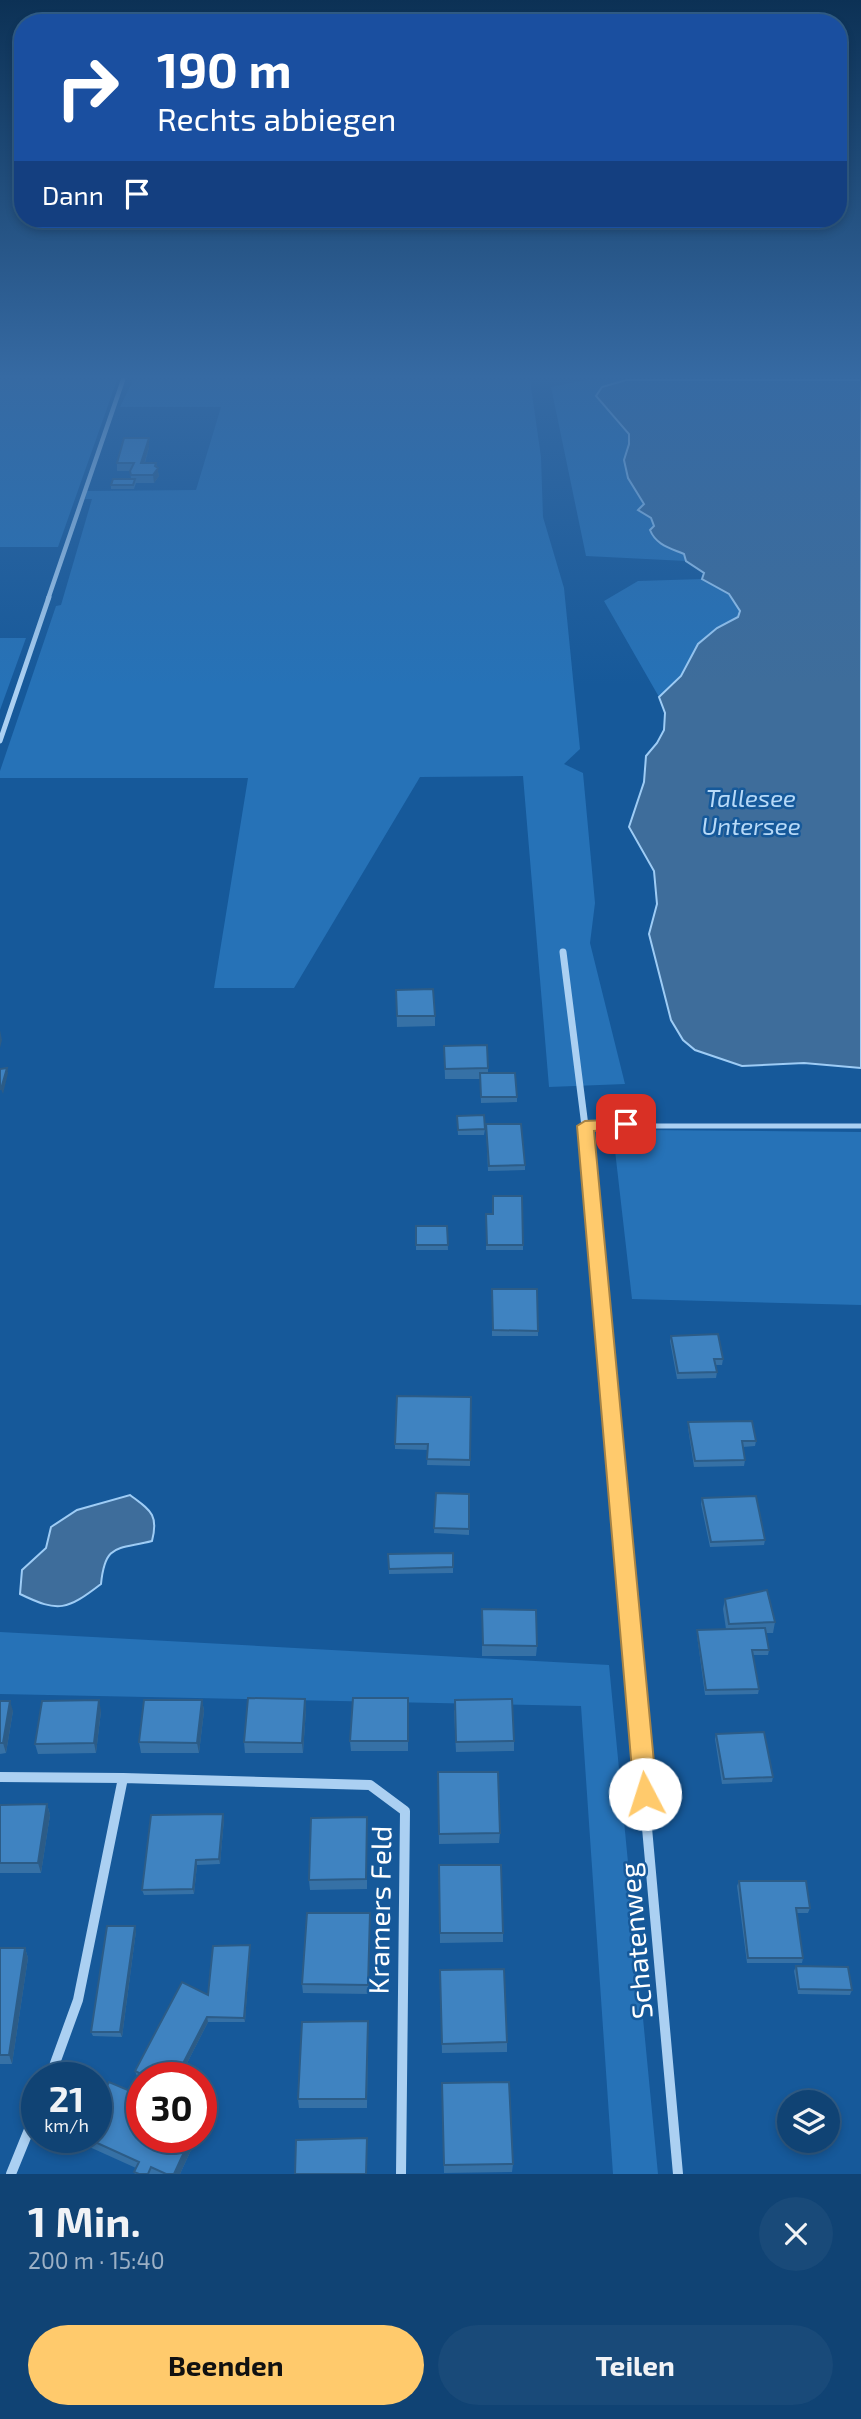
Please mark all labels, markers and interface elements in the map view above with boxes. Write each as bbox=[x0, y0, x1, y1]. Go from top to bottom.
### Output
text: 190 m bbox=[157, 39, 292, 98]
icon: right bbox=[42, 42, 133, 133]
text: Rechts abbiegen bbox=[157, 99, 396, 137]
icon: arrive bbox=[118, 175, 156, 213]
text: Dann bbox=[42, 179, 104, 210]
water label: Tallesee Untersee bbox=[701, 783, 801, 840]
pin bbox=[596, 1094, 656, 1154]
icon: arrive bbox=[607, 1105, 645, 1143]
position arrow bbox=[608, 1757, 682, 1831]
street label: Kramers Feld bbox=[361, 1825, 397, 1995]
street label: Schatenweg bbox=[611, 1861, 659, 2021]
speed limit sign: 30 bbox=[126, 2062, 217, 2153]
text: 21 bbox=[49, 2077, 84, 2119]
map controls bbox=[777, 2090, 840, 2153]
button: layers bbox=[777, 2090, 840, 2153]
text: km/h bbox=[44, 2114, 89, 2136]
text: 1 Min. bbox=[28, 2195, 141, 2245]
button: close bbox=[759, 2197, 833, 2271]
text: 200 m · 15:40 bbox=[28, 2246, 165, 2274]
button: Beenden bbox=[28, 2325, 424, 2405]
button: Teilen bbox=[438, 2325, 833, 2405]

